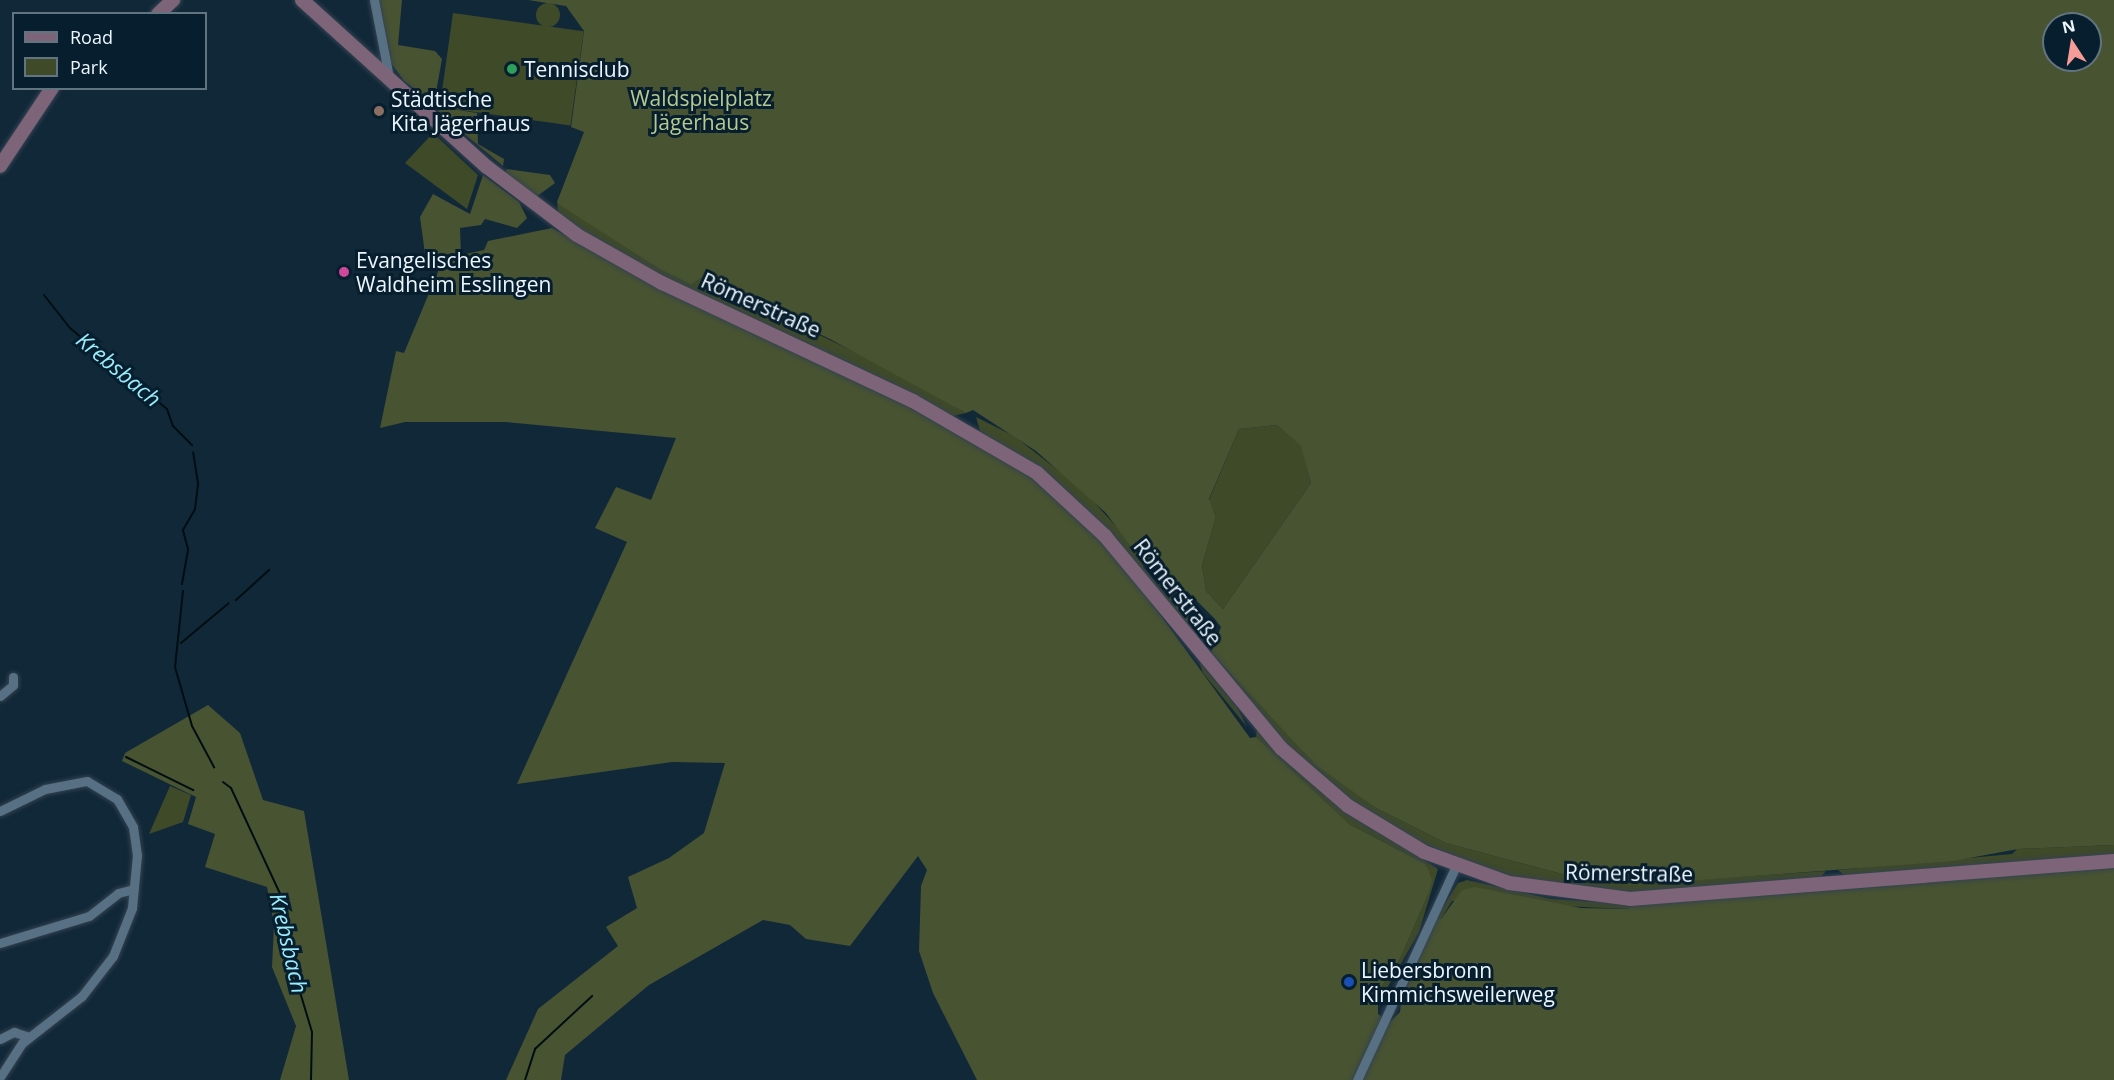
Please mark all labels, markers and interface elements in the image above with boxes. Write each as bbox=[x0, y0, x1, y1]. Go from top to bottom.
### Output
legend bbox=[12, 12, 207, 90]
north arrow bbox=[2042, 12, 2102, 72]
text: N bbox=[2060, 14, 2077, 38]
text: Road bbox=[70, 25, 113, 49]
text: Park bbox=[70, 55, 108, 79]
place label: Tennisclub bbox=[524, 56, 630, 82]
marker: Tennisclub bbox=[505, 62, 519, 76]
park label: Waldspielplatz Jägerhaus bbox=[630, 85, 772, 135]
place label: Städtische Kita Jägerhaus bbox=[391, 86, 530, 136]
marker: Städtische Kita Jägerhaus bbox=[372, 104, 386, 118]
place label: Evangelisches Waldheim Esslingen bbox=[356, 247, 551, 297]
marker: Evangelisches Waldheim Esslingen bbox=[337, 265, 351, 279]
street label: Römerstraße bbox=[697, 267, 825, 343]
water label: Krebsbach bbox=[71, 326, 167, 412]
street label: Römerstraße bbox=[1129, 534, 1227, 650]
street label: Römerstraße bbox=[1565, 859, 1693, 887]
water label: Krebsbach bbox=[265, 890, 313, 996]
place label: Liebersbronn Kimmichsweilerweg bbox=[1361, 957, 1555, 1007]
marker: Liebersbronn Kimmichsweilerweg bbox=[1342, 975, 1356, 989]

